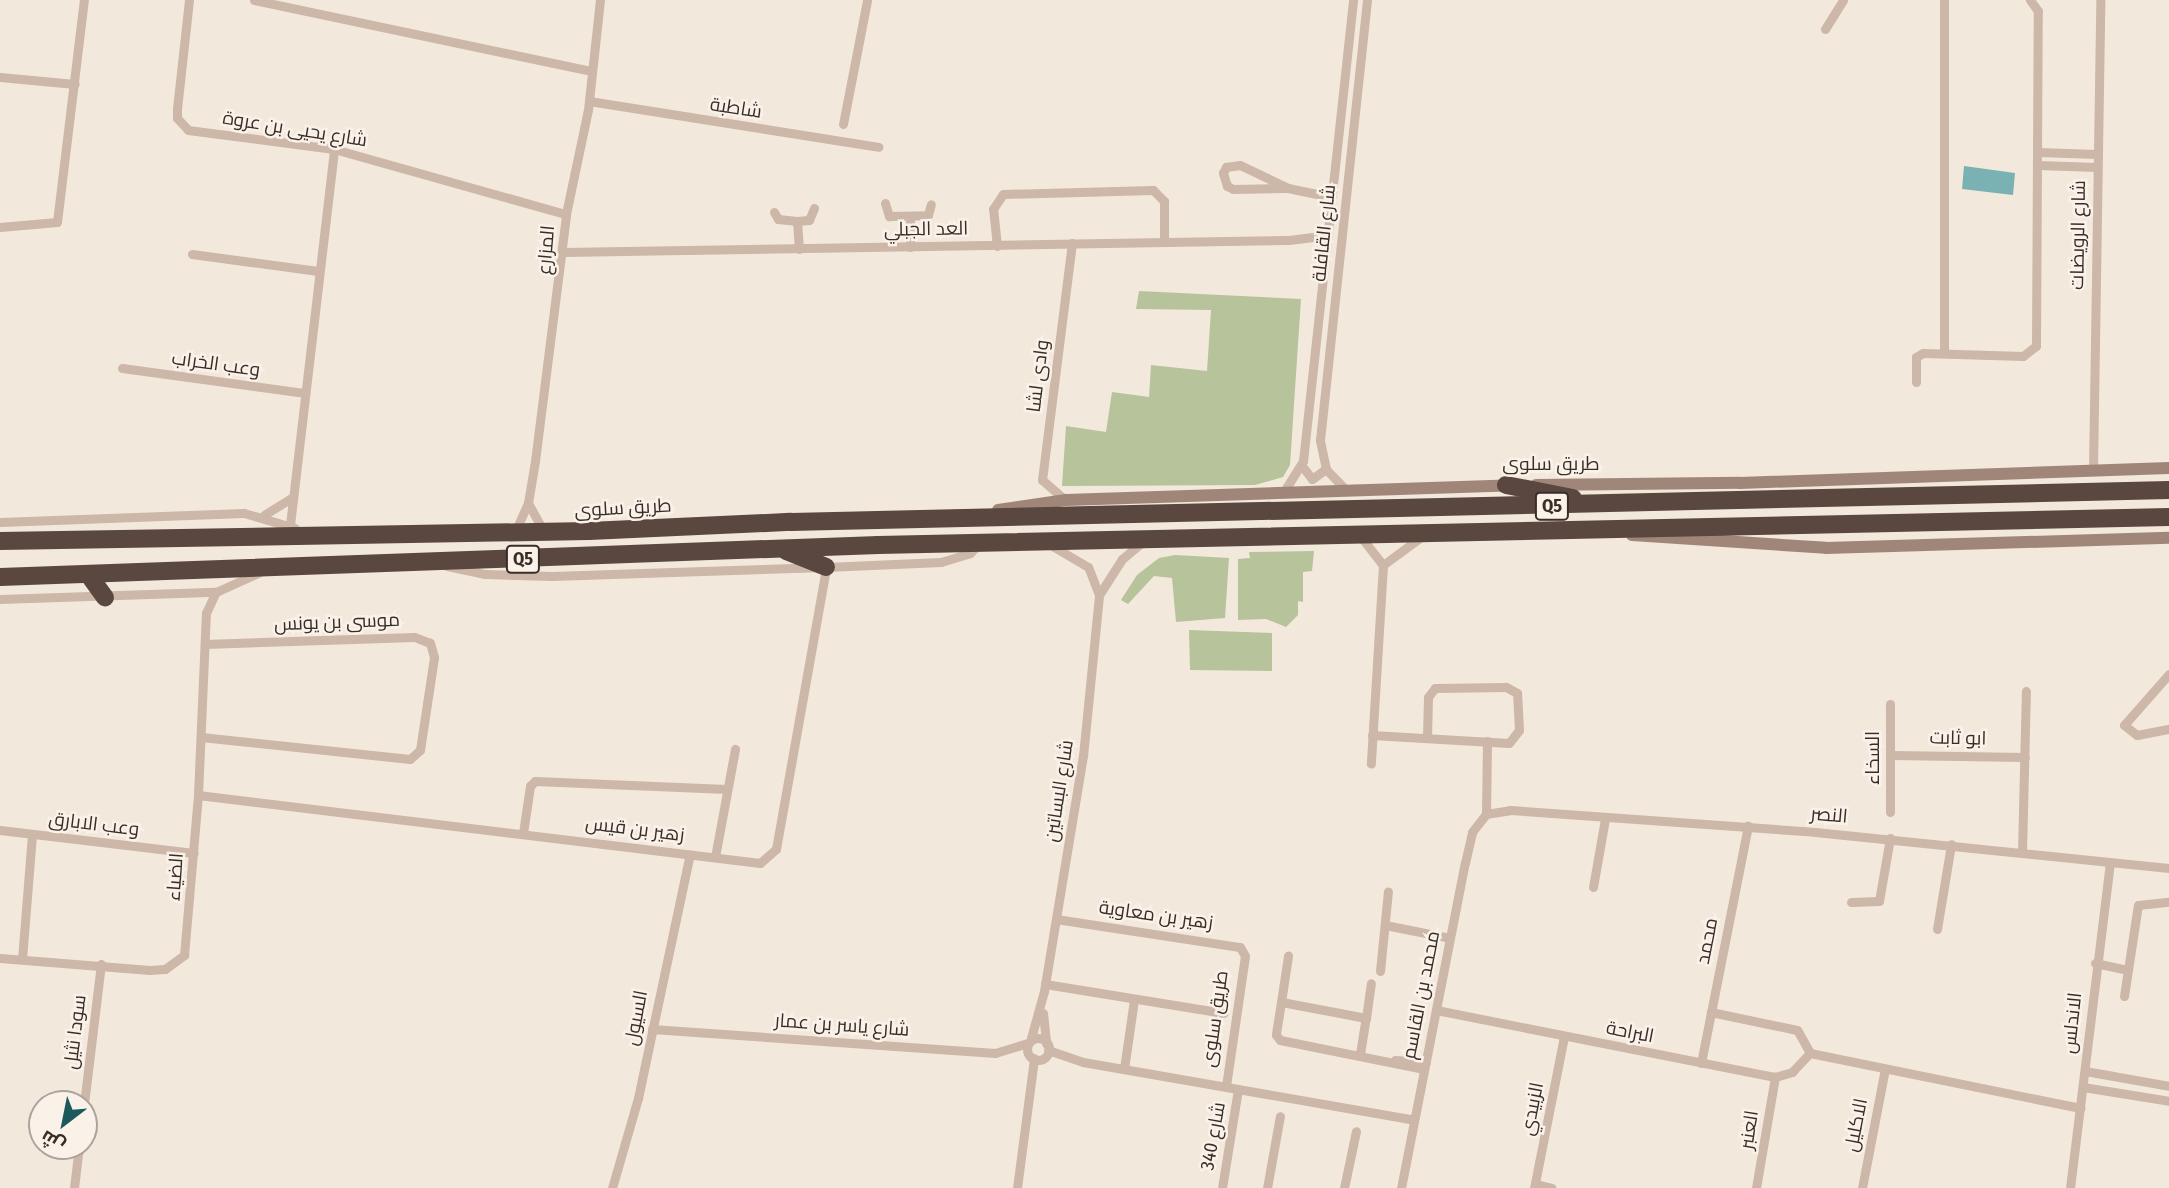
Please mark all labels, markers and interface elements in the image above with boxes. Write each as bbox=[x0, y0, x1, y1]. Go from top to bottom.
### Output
street label: شاطبة bbox=[709, 93, 763, 123]
street label: شارع يحيى بن عروة bbox=[221, 106, 369, 152]
street label: شارع الرويضات bbox=[2066, 180, 2090, 290]
street label: شارع القافلة bbox=[1308, 183, 1340, 283]
street label: العد الجبلي bbox=[884, 217, 968, 241]
street label: المزارع bbox=[532, 224, 560, 276]
street label: وادى لشا bbox=[1022, 338, 1054, 414]
street label: وعب الخراب bbox=[170, 347, 262, 381]
street label: طريق سلوى bbox=[1502, 453, 1600, 475]
road number: Q5 bbox=[1534, 492, 1570, 520]
street label: طريق سلوى bbox=[574, 494, 672, 522]
road number: Q5 bbox=[505, 544, 540, 574]
street label: موسى بن يونس bbox=[274, 608, 400, 636]
street label: ابو ثابت bbox=[1929, 726, 1987, 750]
street label: السخاء bbox=[1862, 731, 1884, 785]
street label: شارع البساتين bbox=[1040, 738, 1078, 844]
street label: النصر bbox=[1809, 802, 1849, 828]
street label: وعب الابارق bbox=[47, 807, 141, 841]
street label: زهير بن قيس bbox=[584, 812, 686, 846]
street label: الضياء bbox=[162, 852, 188, 902]
street label: زهير بن معاوية bbox=[1097, 896, 1215, 934]
street label: محمد bbox=[1691, 916, 1723, 966]
street label: محمد بن القاسم bbox=[1397, 929, 1445, 1061]
street label: طريق سلوى bbox=[1197, 969, 1233, 1069]
street label: السيول bbox=[619, 988, 653, 1048]
street label: الاندلس bbox=[2057, 991, 2087, 1055]
street label: سودا نثيل bbox=[59, 993, 91, 1071]
street label: شارع ياسر بن عمار bbox=[774, 1009, 910, 1041]
street label: البراحة bbox=[1604, 1016, 1656, 1048]
street label: الزبيدي bbox=[1516, 1080, 1548, 1138]
north arrow bbox=[28, 1090, 98, 1160]
street label: الاكليل bbox=[1840, 1096, 1872, 1154]
street label: شارع 340 bbox=[1196, 1100, 1230, 1172]
street label: العنبر bbox=[1735, 1109, 1763, 1151]
text: ش bbox=[36, 1125, 69, 1158]

